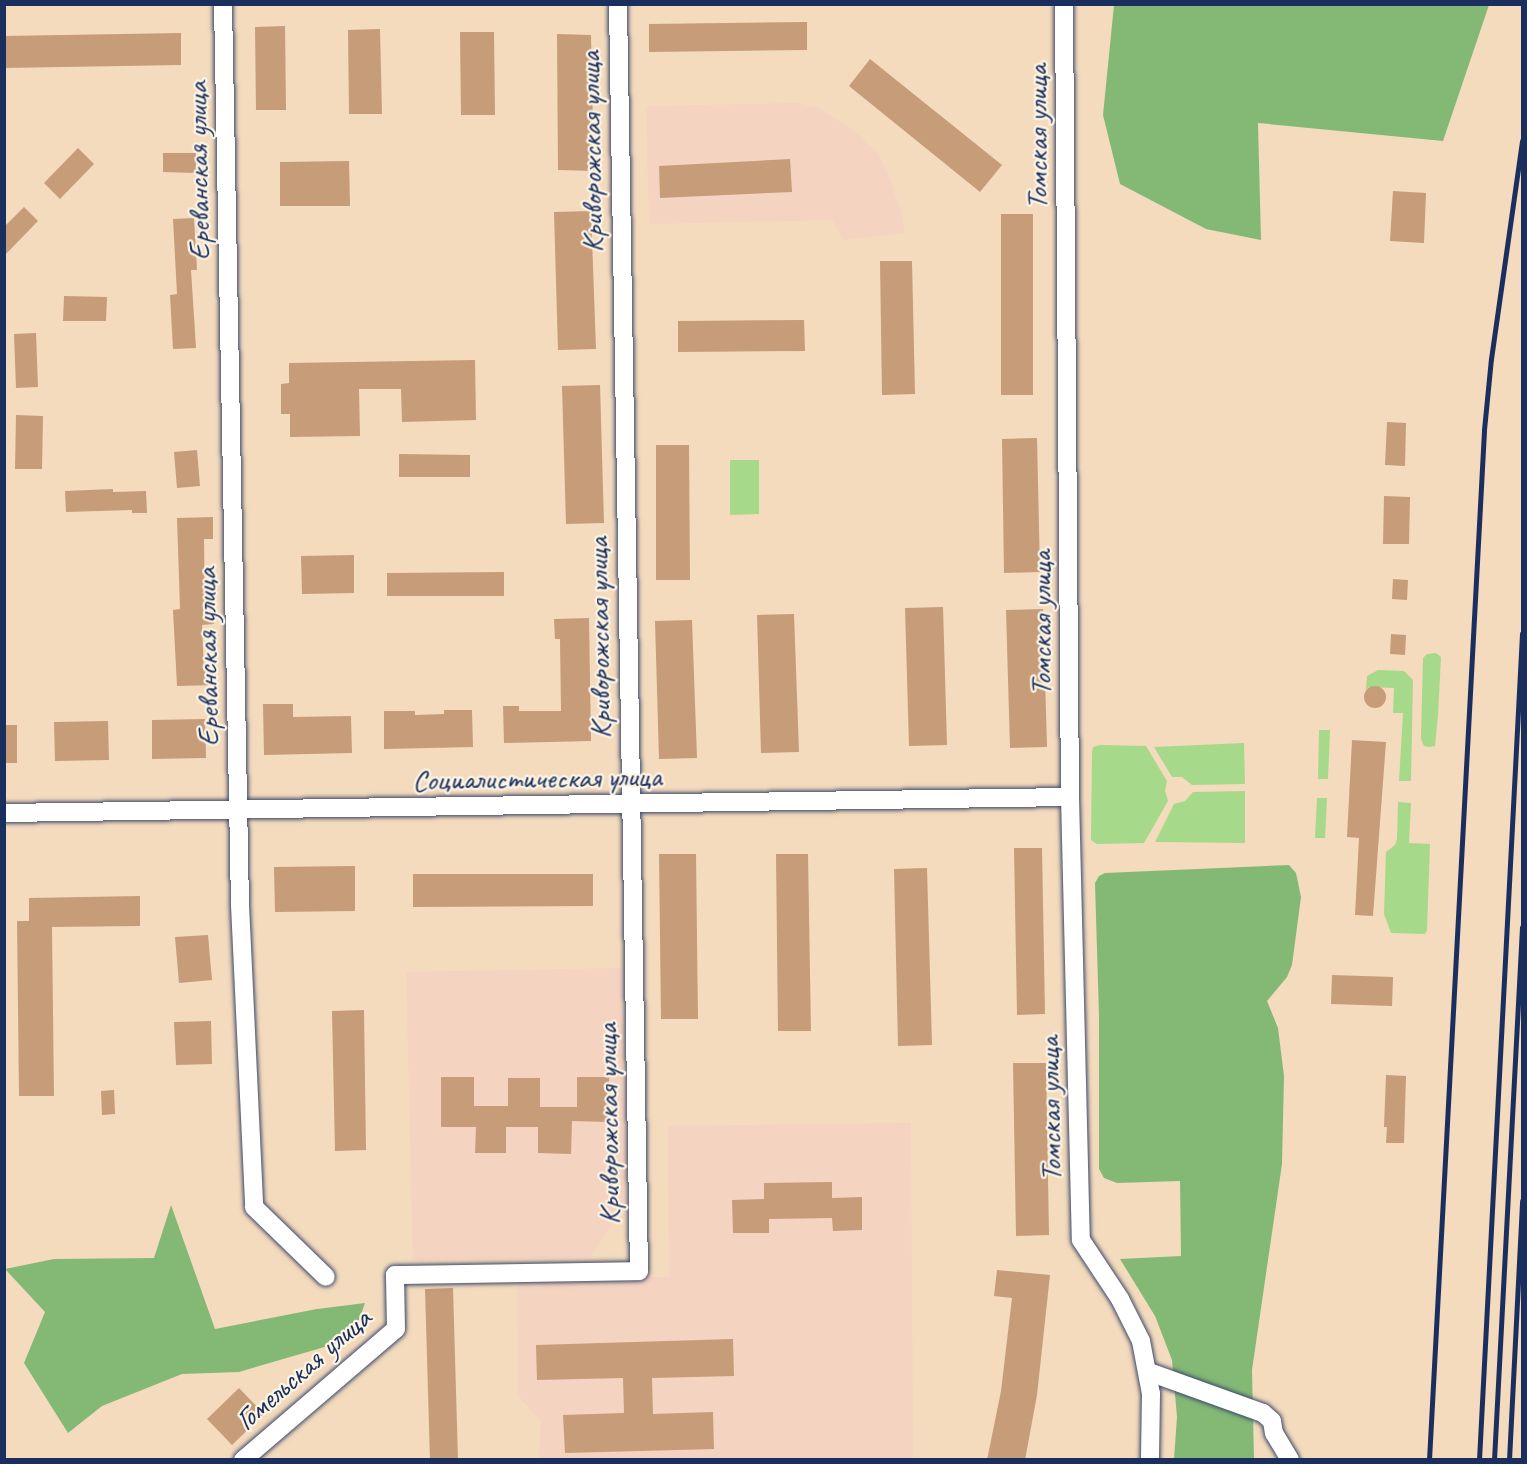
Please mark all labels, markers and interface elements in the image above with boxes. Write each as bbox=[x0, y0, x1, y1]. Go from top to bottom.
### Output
street label: Криворожская улица bbox=[571, 50, 611, 254]
street label: Томская улица bbox=[1019, 64, 1055, 210]
street label: Ереванская улица bbox=[178, 81, 218, 261]
street label: Криворожская улица bbox=[579, 536, 619, 740]
street label: Томская улица bbox=[1023, 550, 1059, 696]
street label: Ереванская улица bbox=[187, 567, 227, 747]
street label: Социалистическая улица bbox=[410, 758, 664, 798]
street label: Криворожская улица bbox=[588, 1022, 628, 1226]
street label: Томская улица bbox=[1031, 1036, 1069, 1182]
street label: Гомельская улица bbox=[227, 1300, 379, 1438]

